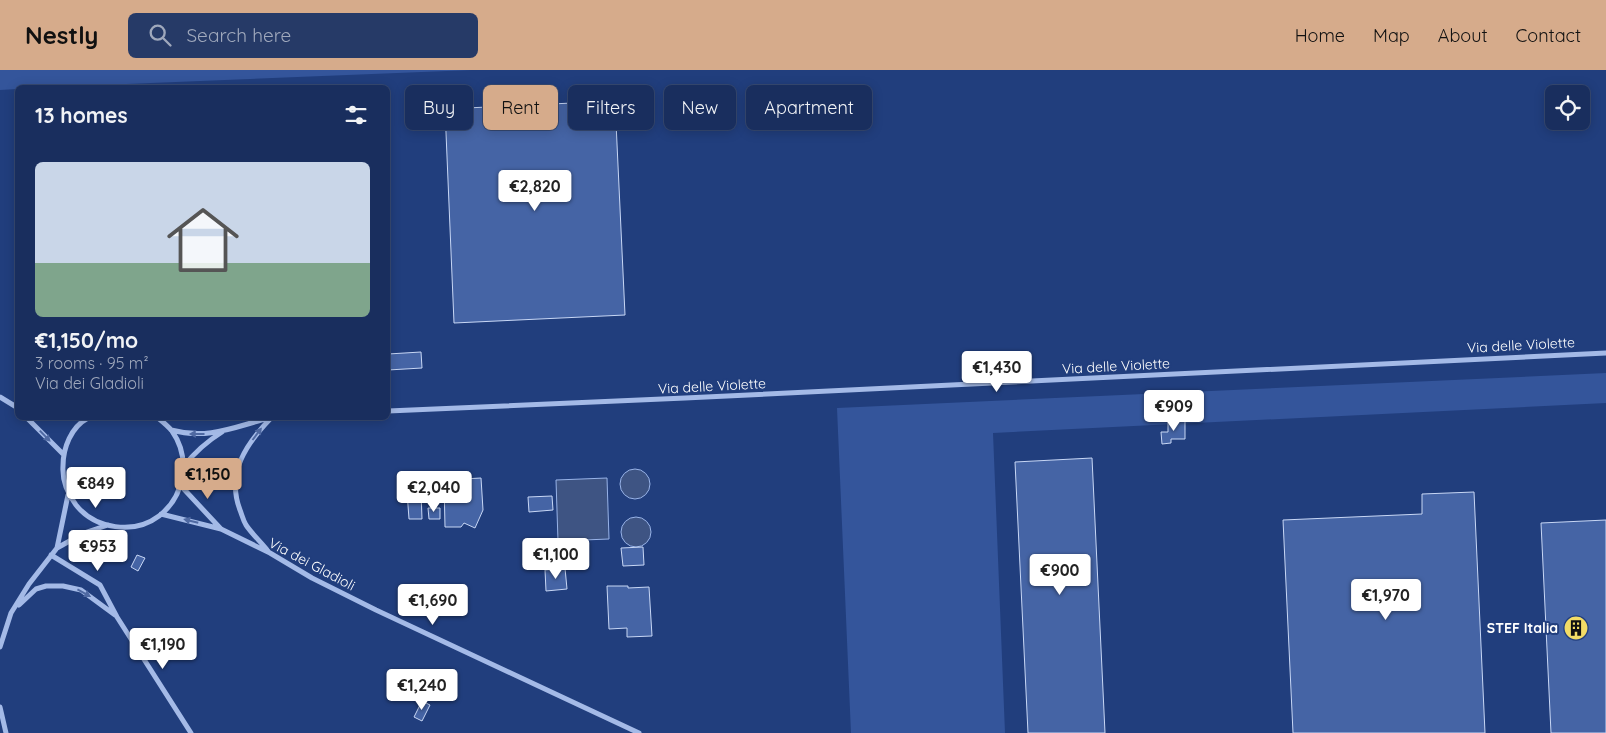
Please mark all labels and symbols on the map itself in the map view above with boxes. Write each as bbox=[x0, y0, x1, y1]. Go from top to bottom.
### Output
pin: €2,820 bbox=[494, 170, 576, 212]
street label: Via delle Violette bbox=[1467, 333, 1576, 357]
pin: €1,430 bbox=[956, 350, 1038, 393]
street label: Via delle Violette bbox=[1062, 354, 1171, 378]
street label: Via delle Violette bbox=[658, 374, 767, 398]
pin: €909 bbox=[1144, 390, 1204, 432]
one-way arrow bbox=[252, 427, 262, 441]
one-way arrow bbox=[39, 430, 51, 442]
one-way arrow bbox=[188, 430, 204, 438]
pin: €1,150 bbox=[167, 458, 249, 500]
pin: €849 bbox=[66, 466, 126, 509]
pin: €2,040 bbox=[393, 470, 475, 513]
one-way arrow bbox=[184, 517, 199, 525]
pin: €953 bbox=[68, 530, 128, 572]
street label: Via dei Gladioli bbox=[266, 534, 358, 594]
pin: €1,100 bbox=[515, 538, 597, 580]
pin: €900 bbox=[1030, 554, 1090, 596]
pin: €1,970 bbox=[1345, 578, 1427, 621]
pin: €1,690 bbox=[392, 584, 474, 626]
one-way arrow bbox=[76, 589, 91, 597]
building icon: STEF Italia bbox=[1563, 615, 1589, 641]
place label: STEF Italia bbox=[1487, 619, 1558, 637]
pin: €1,190 bbox=[122, 628, 204, 670]
pin: €1,240 bbox=[381, 668, 463, 711]

